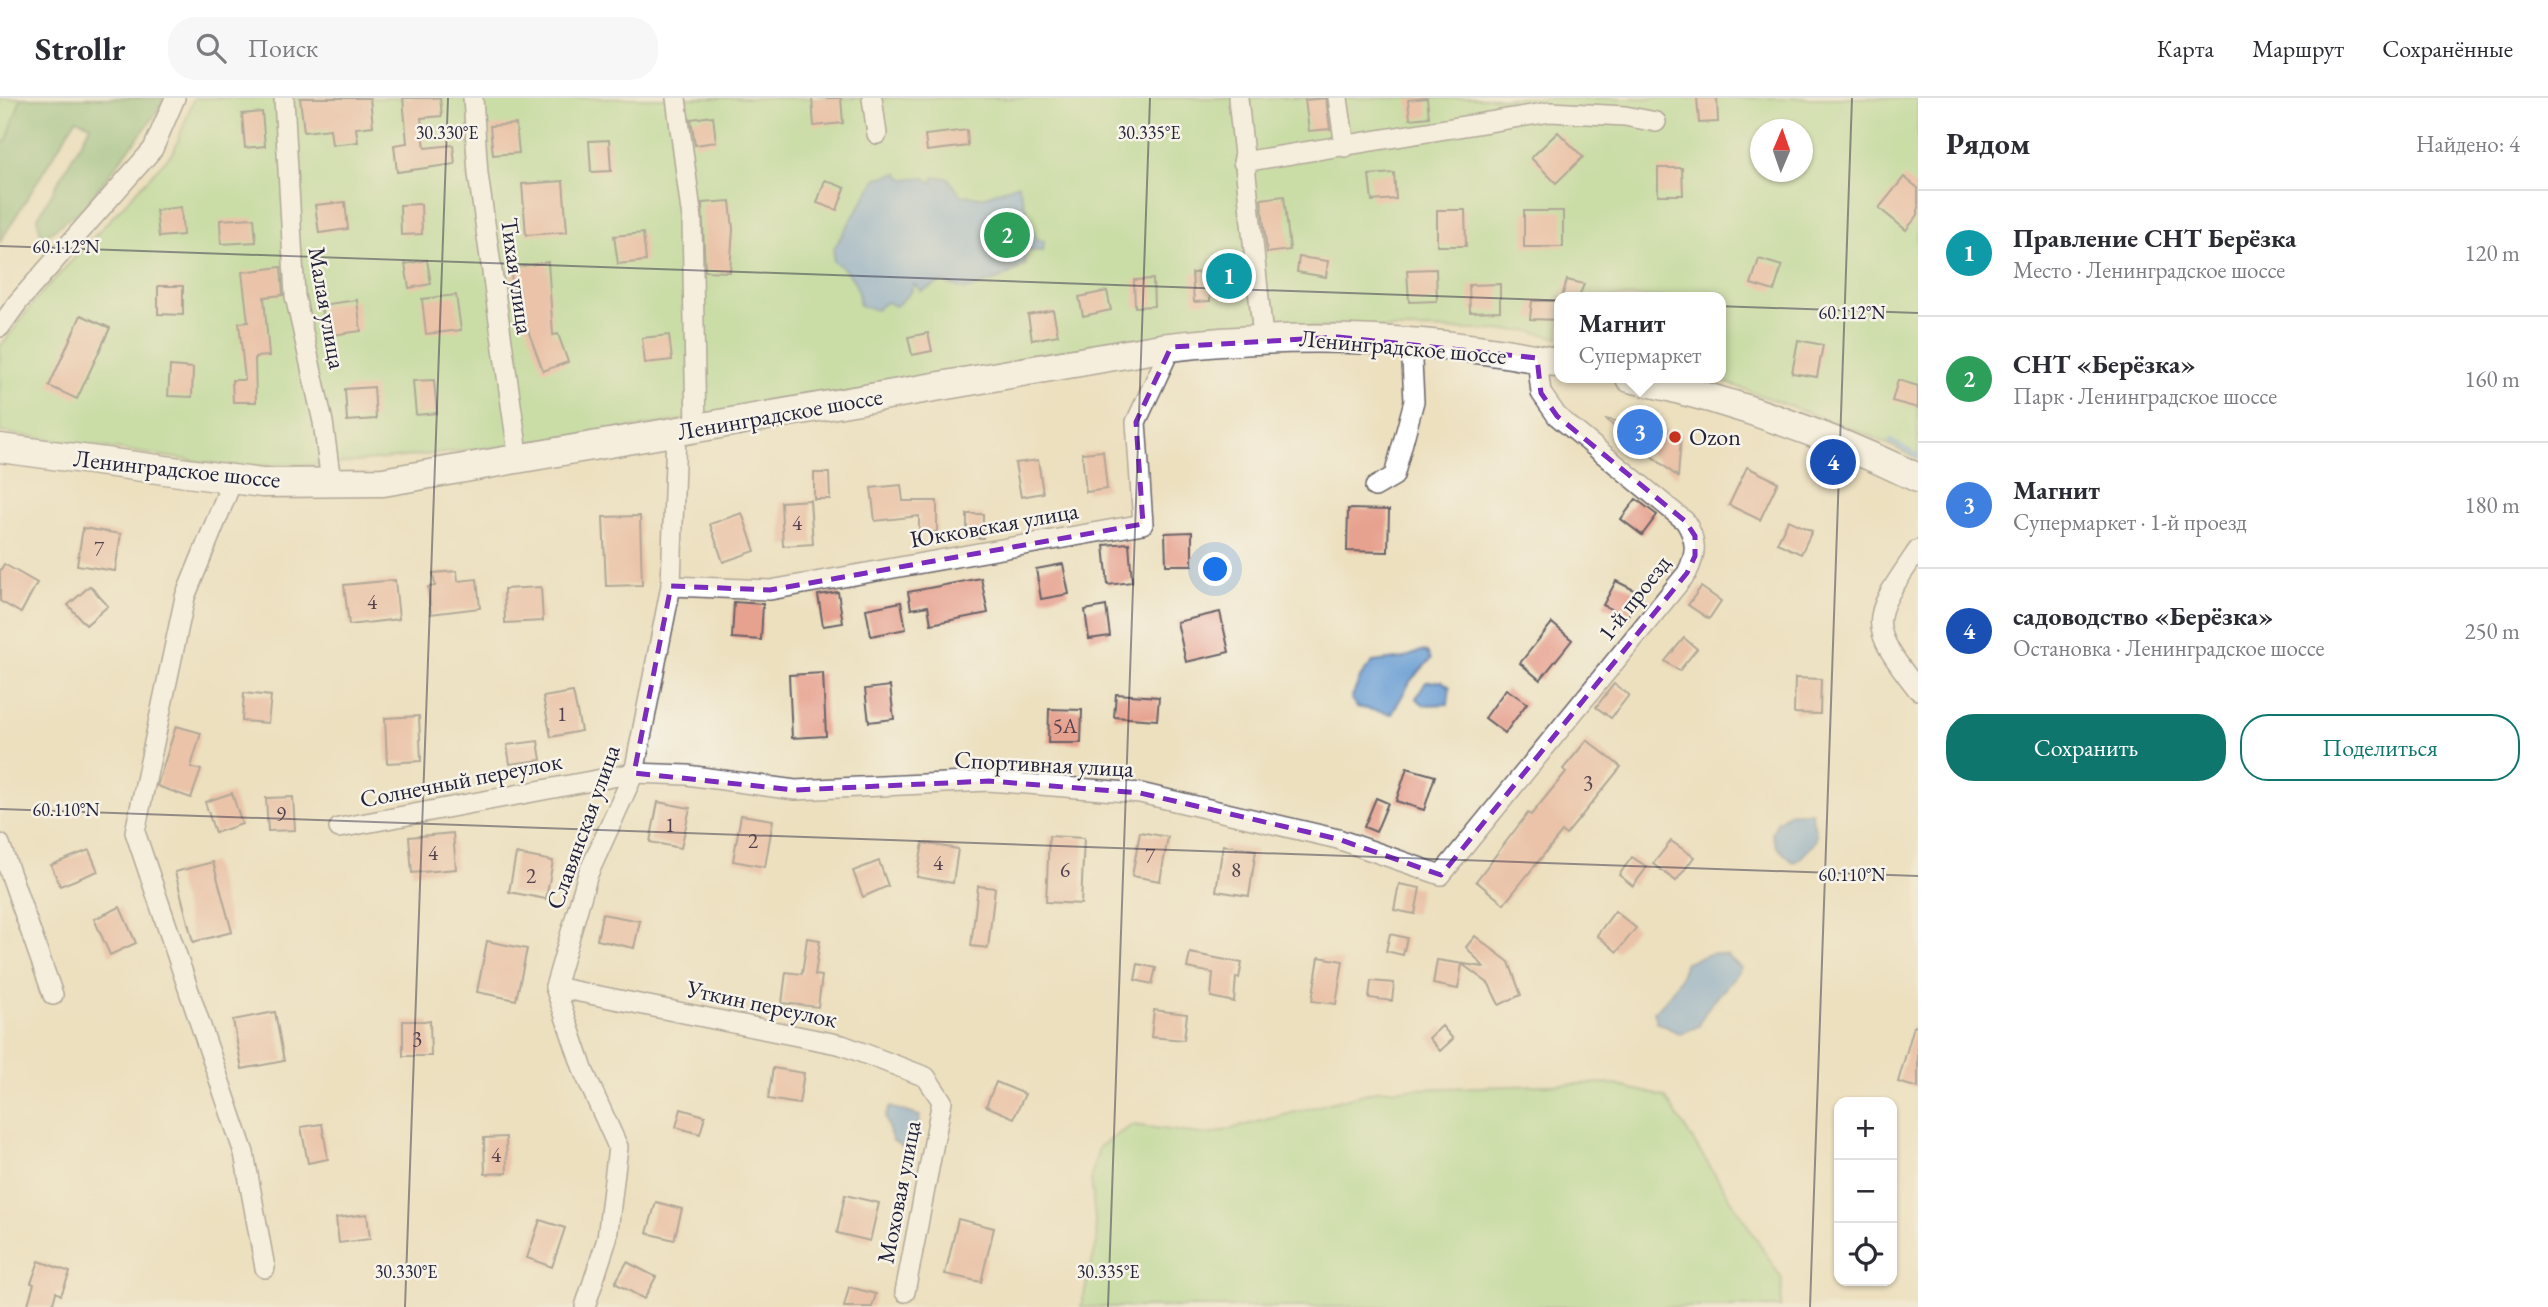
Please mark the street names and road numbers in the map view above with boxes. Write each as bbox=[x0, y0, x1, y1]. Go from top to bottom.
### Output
street label: Тихая улица bbox=[494, 216, 541, 337]
street label: Малая улица bbox=[302, 244, 354, 372]
street label: Ленинградское шоссе bbox=[1298, 322, 1508, 371]
street label: Ленинградское шоссе bbox=[675, 380, 885, 447]
street label: Ленинградское шоссе bbox=[72, 442, 282, 495]
street label: Юкковская улица bbox=[907, 494, 1081, 555]
street label: 1-й проезд bbox=[1590, 548, 1677, 647]
street label: Славянская улица bbox=[538, 740, 627, 913]
street label: Спортивная улица bbox=[953, 743, 1135, 784]
street label: Солнечный переулок bbox=[357, 745, 565, 814]
street label: Уткин переулок bbox=[683, 972, 841, 1035]
street label: Моховая улица bbox=[869, 1117, 928, 1266]

